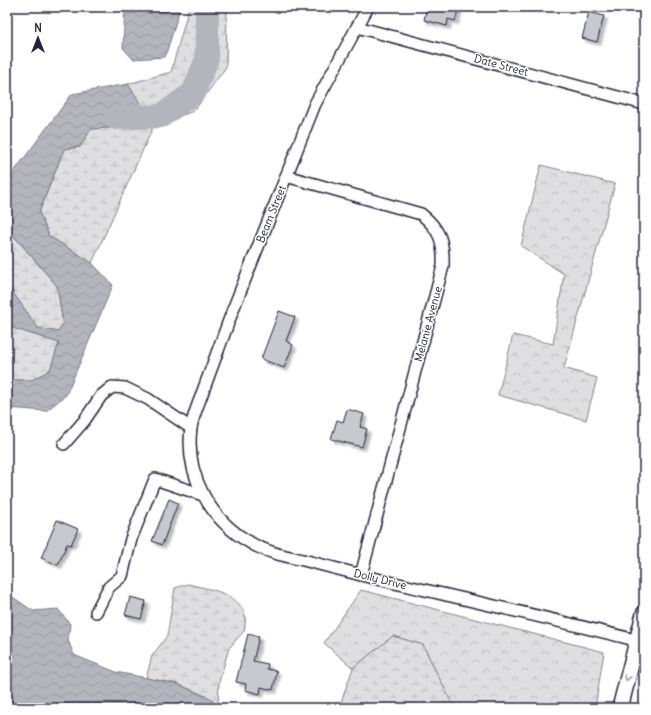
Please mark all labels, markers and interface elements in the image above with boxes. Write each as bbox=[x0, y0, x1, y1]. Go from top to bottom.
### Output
north arrow bbox=[18, 18, 58, 58]
text: N bbox=[34, 21, 42, 35]
street label: Date Street bbox=[472, 51, 530, 79]
street label: Beam Street bbox=[253, 183, 289, 245]
street label: Melanie Avenue bbox=[411, 285, 445, 363]
street label: Dolly Drive bbox=[352, 566, 408, 592]
one-way arrow bbox=[624, 675, 632, 682]

